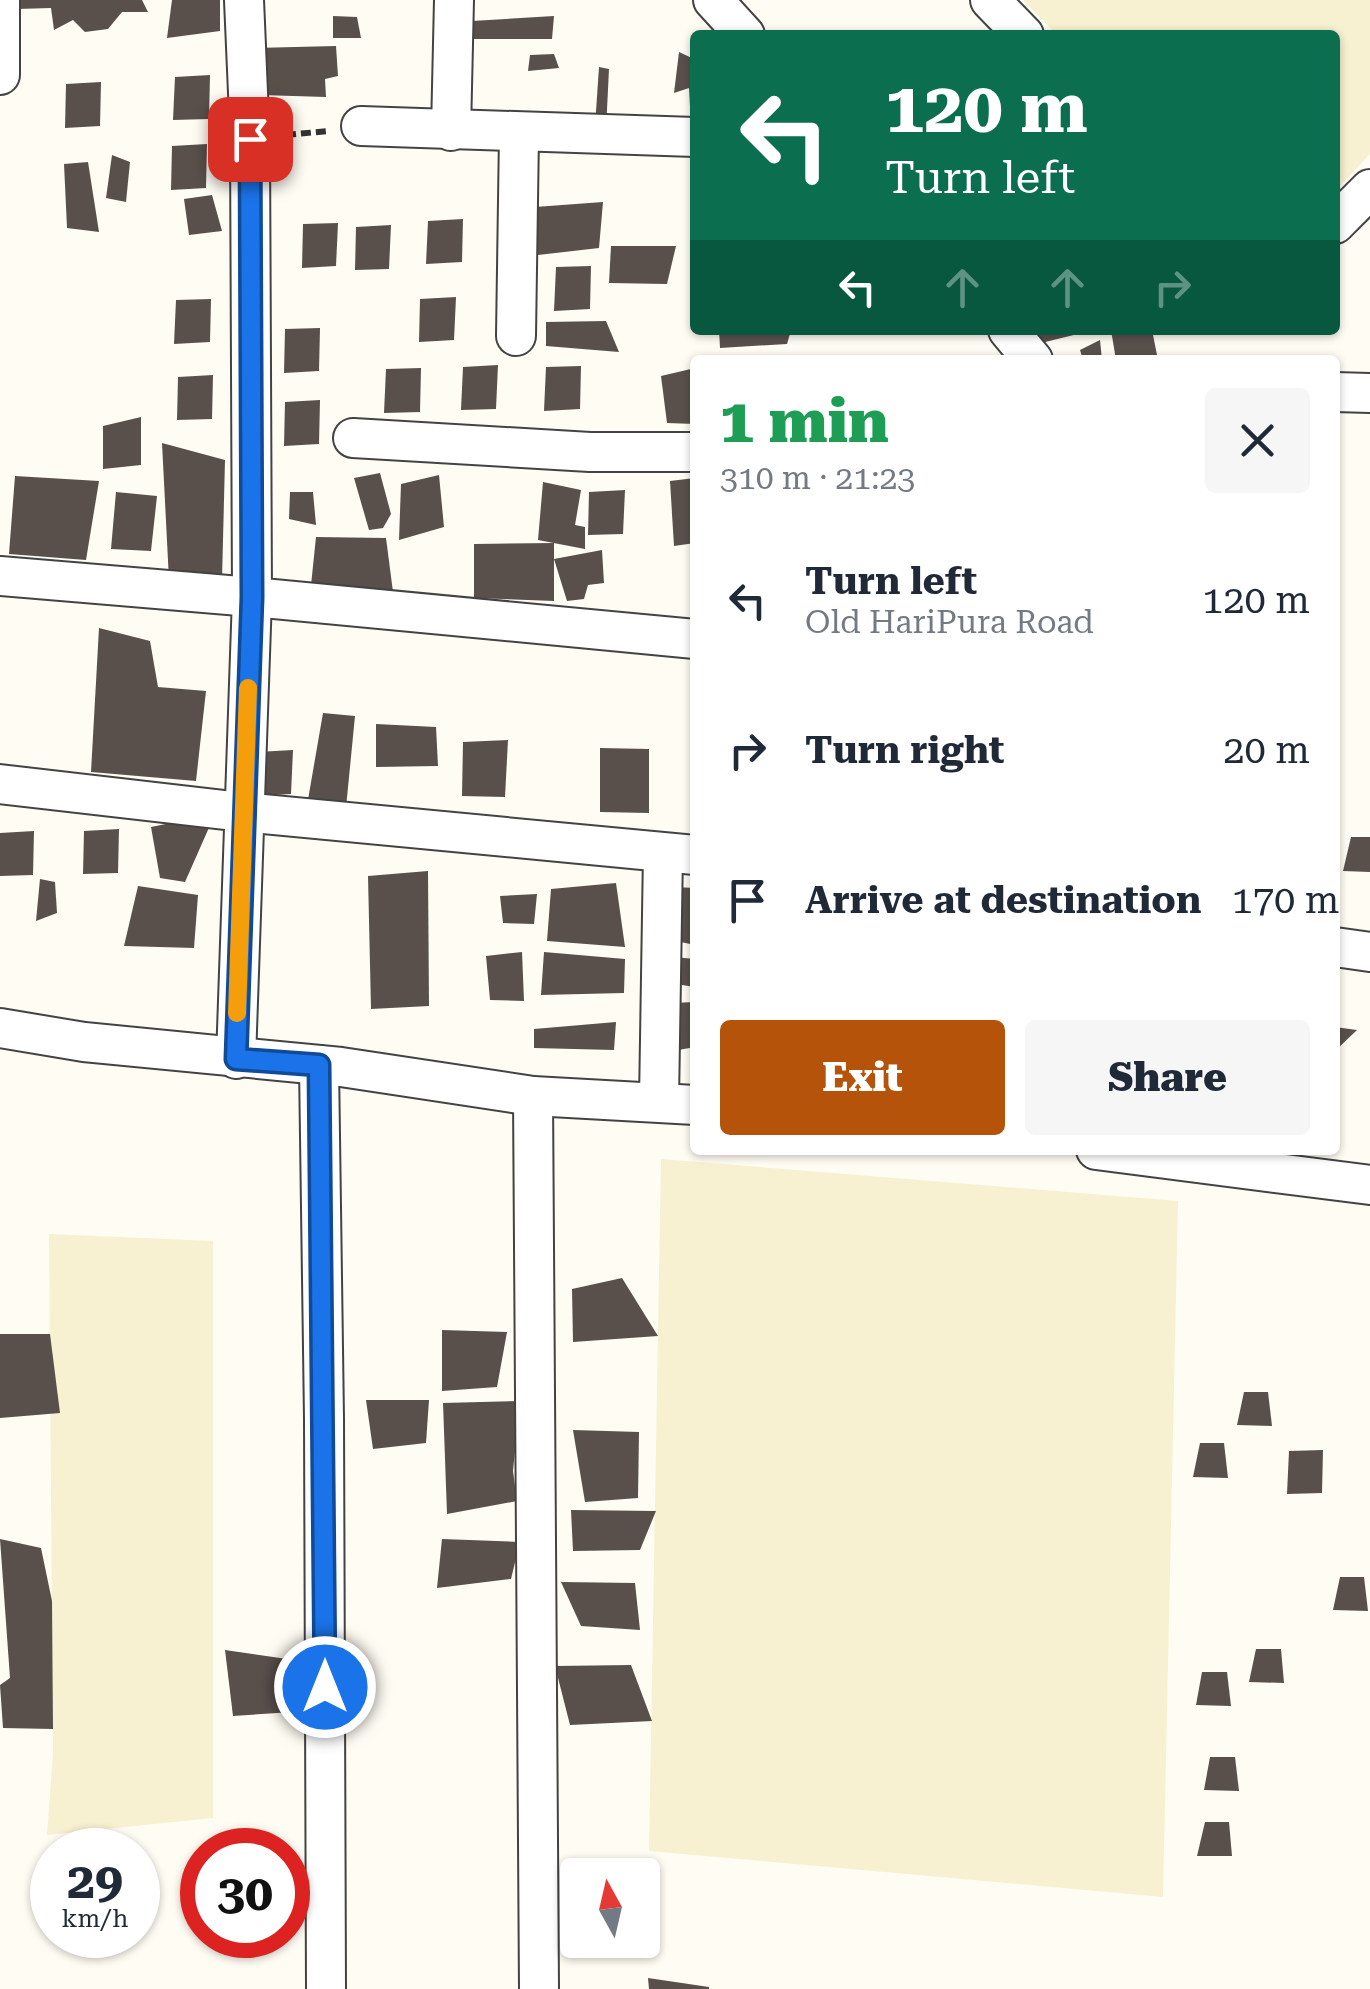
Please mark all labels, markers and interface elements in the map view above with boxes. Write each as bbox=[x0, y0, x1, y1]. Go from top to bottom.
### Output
text: 120 m bbox=[885, 67, 1088, 149]
icon: left bbox=[720, 70, 850, 200]
pin bbox=[208, 97, 293, 182]
icon: arrive bbox=[223, 112, 278, 167]
text: Turn left bbox=[885, 151, 1075, 204]
icon: left bbox=[830, 260, 885, 315]
icon: ahead bbox=[935, 260, 990, 315]
icon: ahead bbox=[1040, 260, 1095, 315]
icon: right bbox=[1145, 260, 1200, 315]
text: 1 min bbox=[720, 386, 889, 457]
button: close bbox=[1205, 388, 1310, 493]
text: 310 m · 21:23 bbox=[720, 459, 915, 497]
text: Turn left bbox=[805, 559, 977, 603]
icon: left bbox=[720, 573, 775, 628]
text: 120 m bbox=[1202, 578, 1310, 622]
text: Old HariPura Road bbox=[805, 603, 1094, 641]
icon: right bbox=[720, 723, 775, 778]
text: Turn right bbox=[805, 728, 1004, 772]
text: 20 m bbox=[1223, 728, 1310, 772]
icon: arrive bbox=[720, 873, 775, 928]
text: Arrive at destination bbox=[805, 878, 1201, 922]
text: 170 m bbox=[1231, 878, 1340, 922]
button: Exit bbox=[720, 1020, 1005, 1135]
button: Share bbox=[1025, 1020, 1310, 1135]
position arrow bbox=[273, 1635, 377, 1739]
speed limit sign: 30 bbox=[180, 1828, 310, 1958]
text: 29 bbox=[67, 1852, 123, 1910]
north arrow bbox=[560, 1858, 660, 1958]
map controls bbox=[560, 1858, 660, 1958]
text: km/h bbox=[62, 1904, 128, 1933]

